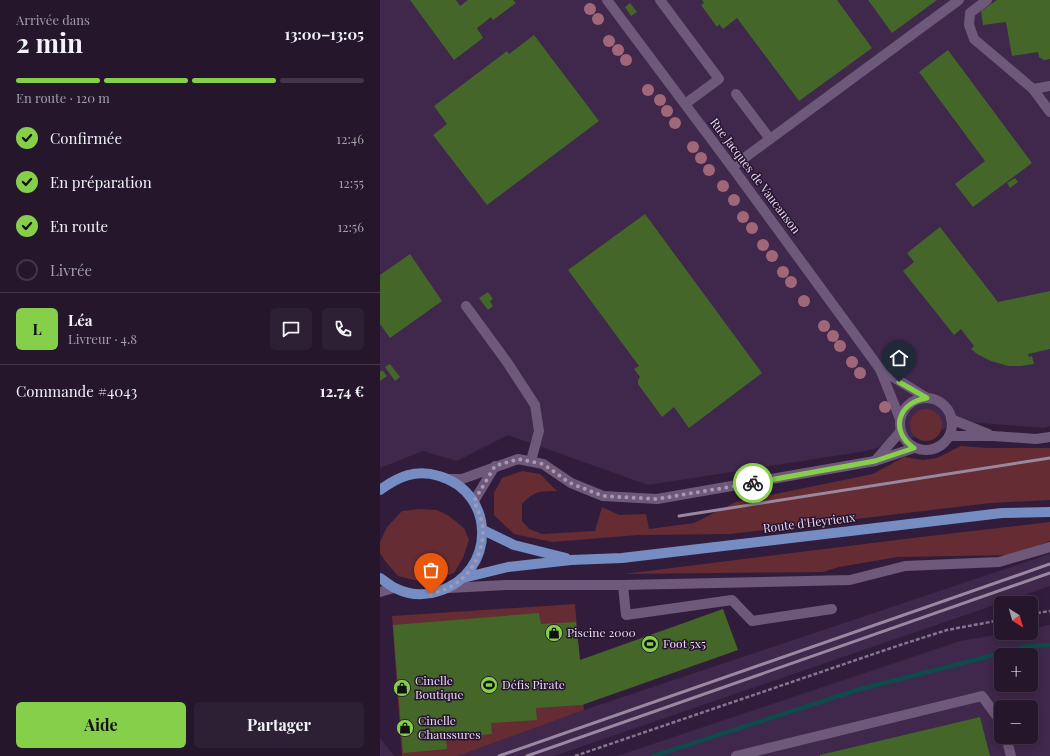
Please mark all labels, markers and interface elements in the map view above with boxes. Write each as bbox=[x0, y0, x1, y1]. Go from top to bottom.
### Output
text: Arrivée dans bbox=[16, 11, 90, 28]
text: 13:00–13:05 bbox=[285, 24, 364, 44]
text: 2 min bbox=[16, 25, 83, 60]
text: En route · 120 m bbox=[16, 89, 110, 106]
street label: Rue Jacques de Vaucanson bbox=[707, 114, 805, 236]
icon: check bbox=[16, 127, 38, 149]
text: Confirmée bbox=[50, 128, 122, 148]
text: 12:46 bbox=[336, 130, 364, 147]
icon: check bbox=[16, 171, 38, 193]
text: En préparation bbox=[50, 172, 152, 192]
text: 12:55 bbox=[339, 174, 364, 191]
icon: check bbox=[16, 215, 38, 237]
text: En route bbox=[50, 216, 108, 236]
text: 12:56 bbox=[337, 218, 364, 235]
text: Livrée bbox=[50, 260, 92, 280]
button: chat bbox=[270, 308, 312, 350]
button: phone bbox=[322, 308, 364, 350]
text: Léa bbox=[68, 310, 93, 330]
text: L bbox=[32, 319, 42, 339]
text: Livreur · 4.8 bbox=[68, 330, 137, 347]
pin bbox=[882, 341, 916, 382]
icon: home bbox=[888, 347, 910, 369]
text: Commande #4043 bbox=[16, 381, 137, 401]
text: 12.74 € bbox=[320, 381, 364, 401]
courier bbox=[733, 463, 773, 503]
icon: bike bbox=[742, 472, 764, 494]
street label: Route d'Heyrieux bbox=[762, 508, 857, 536]
pin bbox=[414, 553, 448, 594]
icon: bag bbox=[420, 559, 442, 581]
north arrow bbox=[994, 596, 1038, 640]
map controls bbox=[994, 596, 1038, 744]
shop icon: Piscine 2000 bbox=[544, 623, 564, 643]
place label: Piscine 2000 bbox=[567, 624, 636, 640]
sports icon: Foot 5x5 bbox=[640, 634, 660, 654]
place label: Foot 5x5 bbox=[663, 635, 706, 651]
button: + bbox=[994, 648, 1038, 692]
place label: Cinelle Boutique bbox=[415, 672, 464, 702]
sports icon: Défis Pirate bbox=[479, 675, 499, 695]
place label: Défis Pirate bbox=[502, 676, 565, 692]
shop icon: Cinelle Boutique bbox=[392, 678, 412, 698]
button: − bbox=[994, 700, 1038, 744]
button: Aide bbox=[16, 702, 186, 748]
button: Partager bbox=[194, 702, 364, 748]
place label: Cinelle Chaussures bbox=[418, 712, 481, 742]
shop icon: Cinelle Chaussures bbox=[395, 718, 415, 738]

